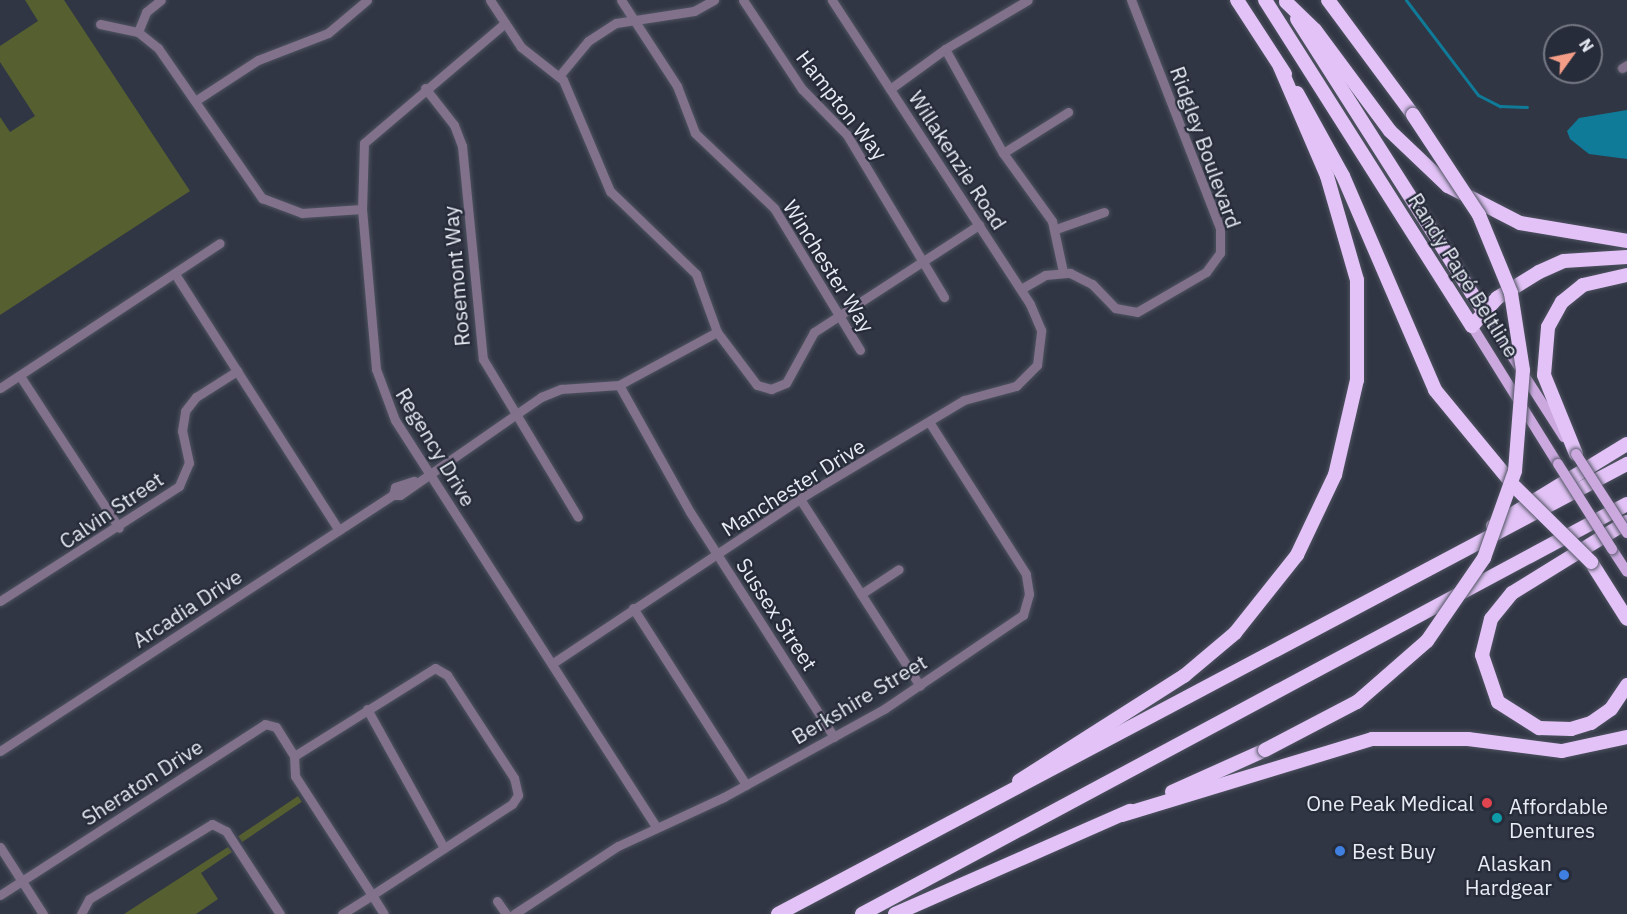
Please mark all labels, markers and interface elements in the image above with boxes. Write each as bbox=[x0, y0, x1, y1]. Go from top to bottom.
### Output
north arrow bbox=[1543, 24, 1603, 84]
text: N bbox=[1575, 35, 1598, 56]
street label: Hampton Way bbox=[791, 45, 893, 165]
street label: Ridgley Boulevard bbox=[1165, 63, 1247, 231]
street label: Willakenzie Road bbox=[904, 86, 1012, 234]
street label: Randy Papé Beltline bbox=[1403, 188, 1525, 362]
street label: Winchester Way bbox=[778, 195, 880, 337]
street label: Rosemont Way bbox=[437, 205, 475, 347]
street label: Regency Drive bbox=[391, 383, 481, 511]
street label: Manchester Drive bbox=[717, 433, 869, 541]
street label: Calvin Street bbox=[54, 466, 168, 554]
street label: Sussex Street bbox=[731, 553, 823, 675]
street label: Arcadia Drive bbox=[128, 563, 246, 653]
street label: Berkshire Street bbox=[787, 649, 931, 749]
street label: Sheraton Drive bbox=[77, 734, 207, 830]
place label: One Peak Medical bbox=[1306, 790, 1474, 816]
place label: Affordable Dentures bbox=[1509, 793, 1608, 843]
marker: One Peak Medical bbox=[1478, 794, 1496, 812]
marker: Affordable Dentures bbox=[1490, 811, 1504, 825]
place label: Best Buy bbox=[1352, 838, 1436, 864]
marker: Best Buy bbox=[1333, 844, 1347, 858]
place label: Alaskan Hardgear bbox=[1465, 850, 1552, 900]
marker: Alaskan Hardgear bbox=[1557, 868, 1571, 882]

